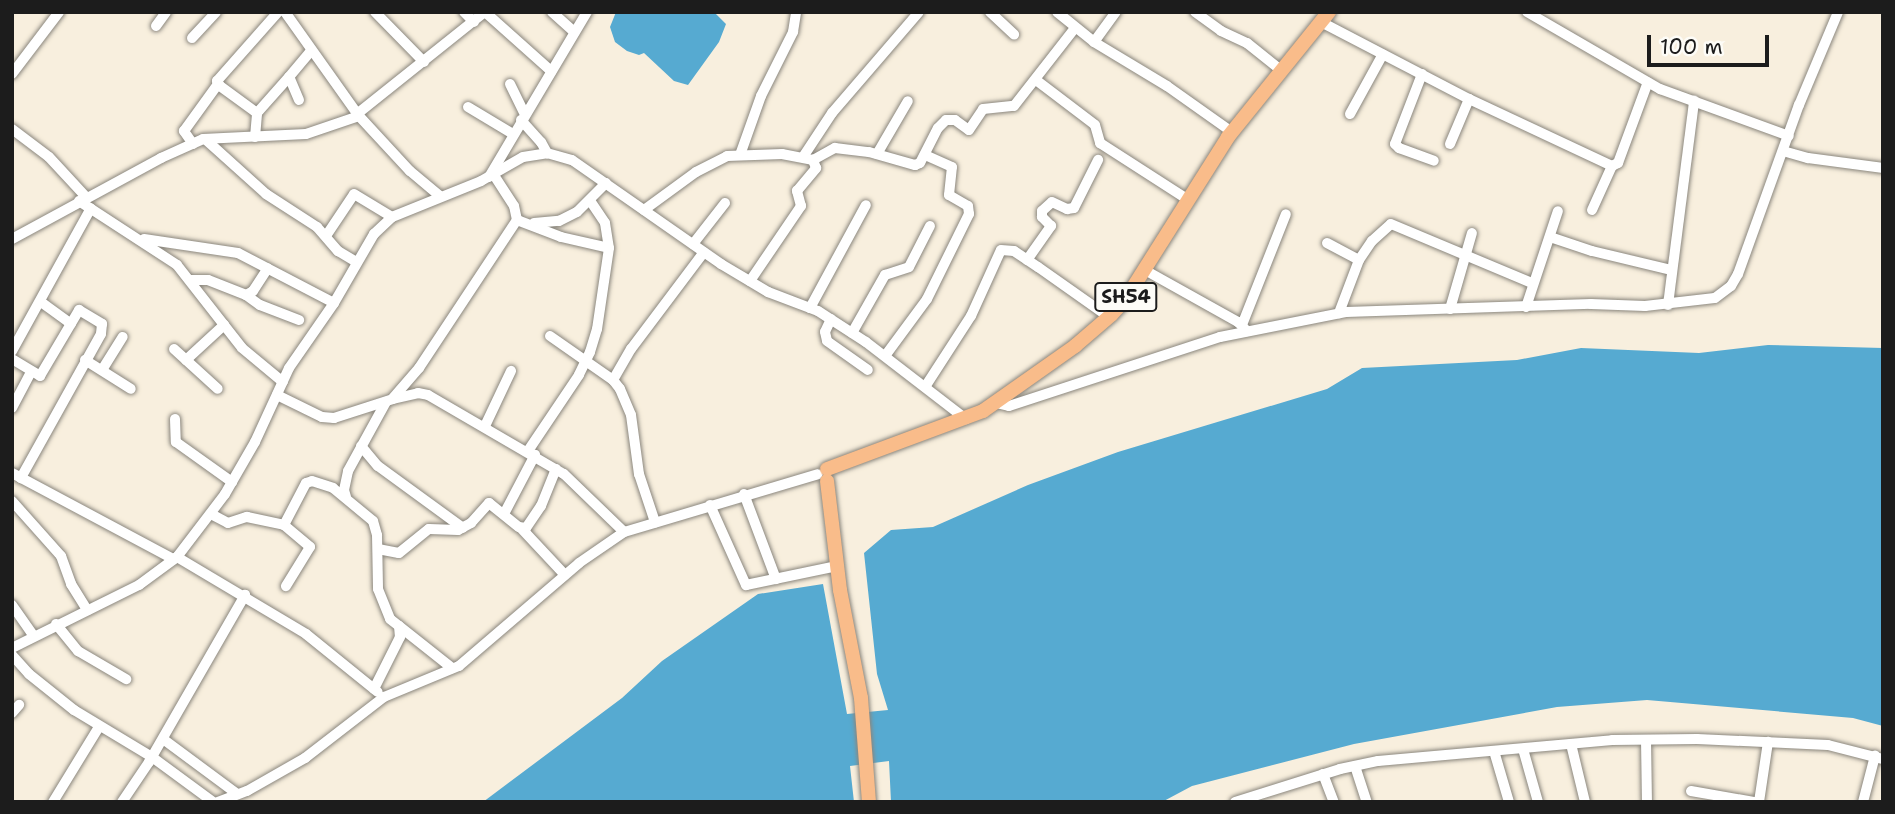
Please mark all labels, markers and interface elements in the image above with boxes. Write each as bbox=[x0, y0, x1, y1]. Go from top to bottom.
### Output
scale bar bbox=[1650, 21, 1772, 65]
text: 100 m bbox=[1660, 33, 1723, 61]
road number: SH54 bbox=[1093, 282, 1159, 312]

